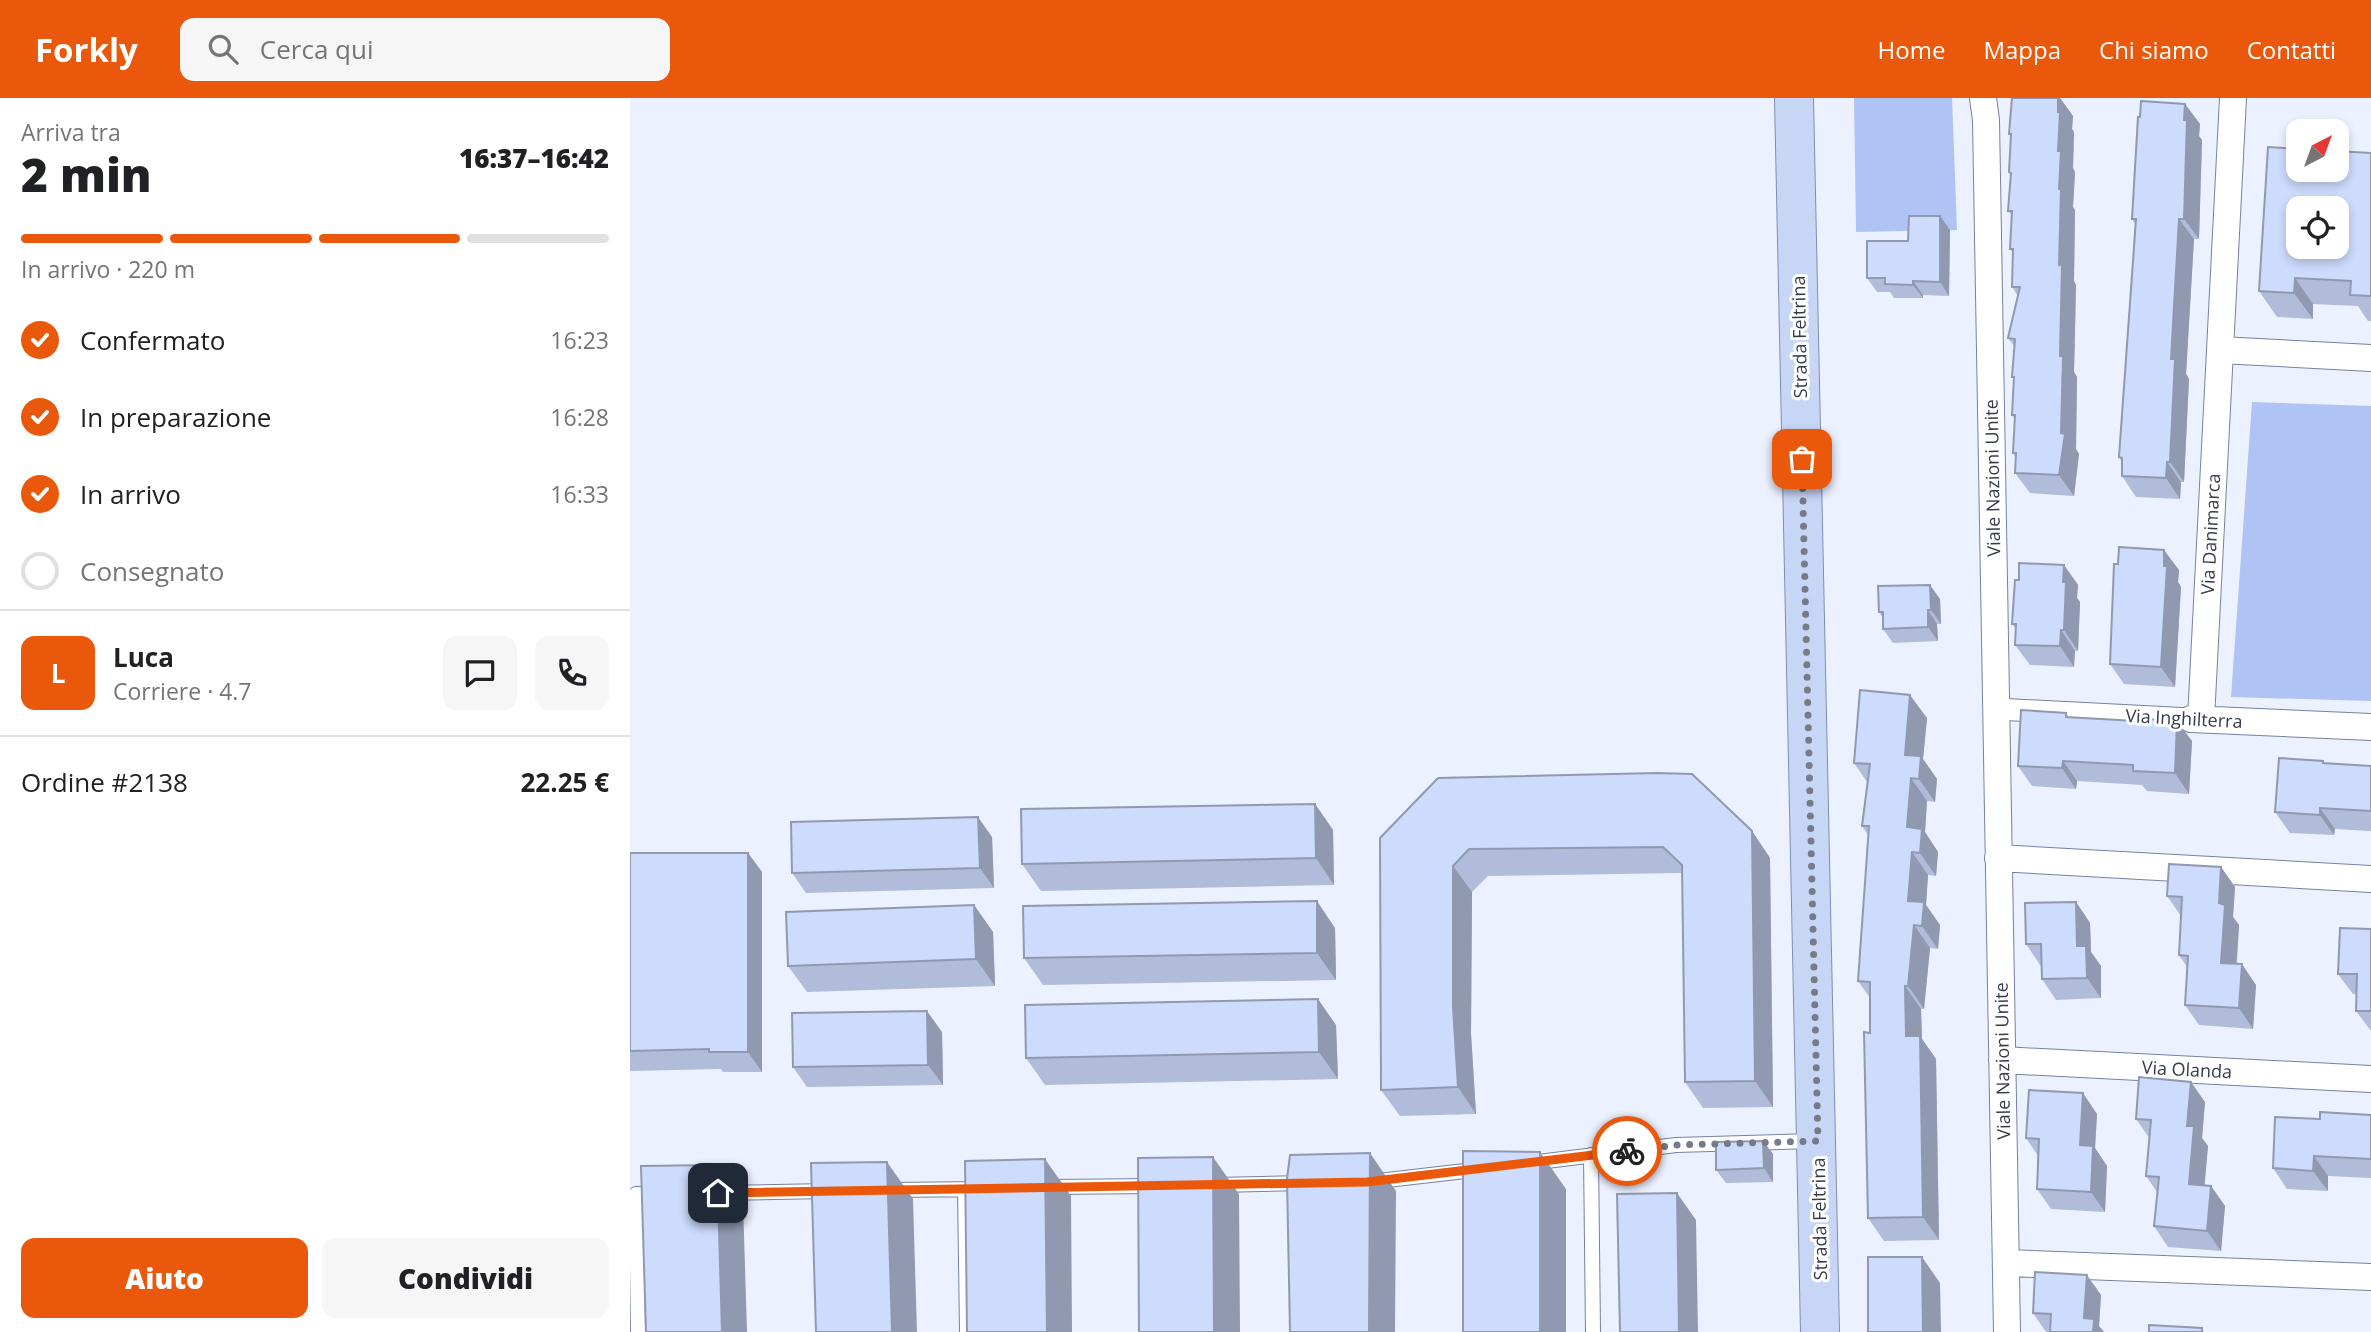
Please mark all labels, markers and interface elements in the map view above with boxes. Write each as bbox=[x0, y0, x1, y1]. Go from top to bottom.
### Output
search box bbox=[180, 18, 670, 81]
text: Forkly bbox=[35, 27, 138, 72]
icon: search bbox=[204, 30, 242, 68]
text: Cerca qui bbox=[260, 31, 374, 67]
text: Home bbox=[1878, 33, 1945, 66]
text: Mappa bbox=[1983, 33, 2061, 66]
text: Chi siamo bbox=[2099, 33, 2209, 66]
text: Contatti bbox=[2247, 33, 2336, 66]
text: Arriva tra bbox=[21, 116, 121, 148]
north arrow bbox=[2286, 119, 2348, 182]
map controls bbox=[2286, 119, 2349, 259]
text: 16:37–16:42 bbox=[459, 140, 609, 176]
text: 2 min bbox=[21, 143, 152, 205]
button: locate bbox=[2286, 196, 2349, 259]
text: In arrivo · 220 m bbox=[21, 253, 195, 285]
street label: Strada Feltrina bbox=[1786, 275, 1812, 399]
icon: check bbox=[21, 321, 59, 359]
text: Confermato bbox=[80, 322, 225, 358]
text: 16:23 bbox=[550, 324, 609, 356]
icon: check bbox=[21, 398, 59, 436]
text: In preparazione bbox=[80, 399, 271, 435]
street label: Viale Nazioni Unite bbox=[1979, 399, 2005, 557]
text: 16:28 bbox=[550, 401, 609, 433]
pin bbox=[1772, 429, 1832, 489]
icon: bag bbox=[1783, 440, 1821, 478]
street label: Via Danimarca bbox=[2195, 473, 2225, 595]
icon: check bbox=[21, 475, 59, 513]
text: In arrivo bbox=[80, 476, 181, 512]
text: 16:33 bbox=[550, 478, 609, 510]
text: Consegnato bbox=[80, 553, 224, 589]
button: chat bbox=[443, 636, 517, 710]
button: phone bbox=[535, 636, 609, 710]
text: Luca bbox=[113, 639, 174, 675]
text: L bbox=[51, 655, 65, 691]
text: Corriere · 4.7 bbox=[113, 675, 252, 707]
street label: Via Inghilterra bbox=[2125, 703, 2243, 733]
text: Ordine #2138 bbox=[21, 764, 188, 800]
text: 22.25 € bbox=[521, 764, 609, 800]
street label: Viale Nazioni Unite bbox=[1989, 982, 2015, 1140]
street label: Via Olanda bbox=[2141, 1055, 2233, 1083]
courier bbox=[1592, 1116, 1662, 1186]
icon: bike bbox=[1608, 1132, 1646, 1170]
street label: Strada Feltrina bbox=[1806, 1157, 1832, 1281]
pin bbox=[688, 1163, 748, 1223]
icon: home bbox=[699, 1174, 737, 1212]
button: Aiuto bbox=[21, 1238, 308, 1318]
button: Condividi bbox=[322, 1238, 609, 1318]

